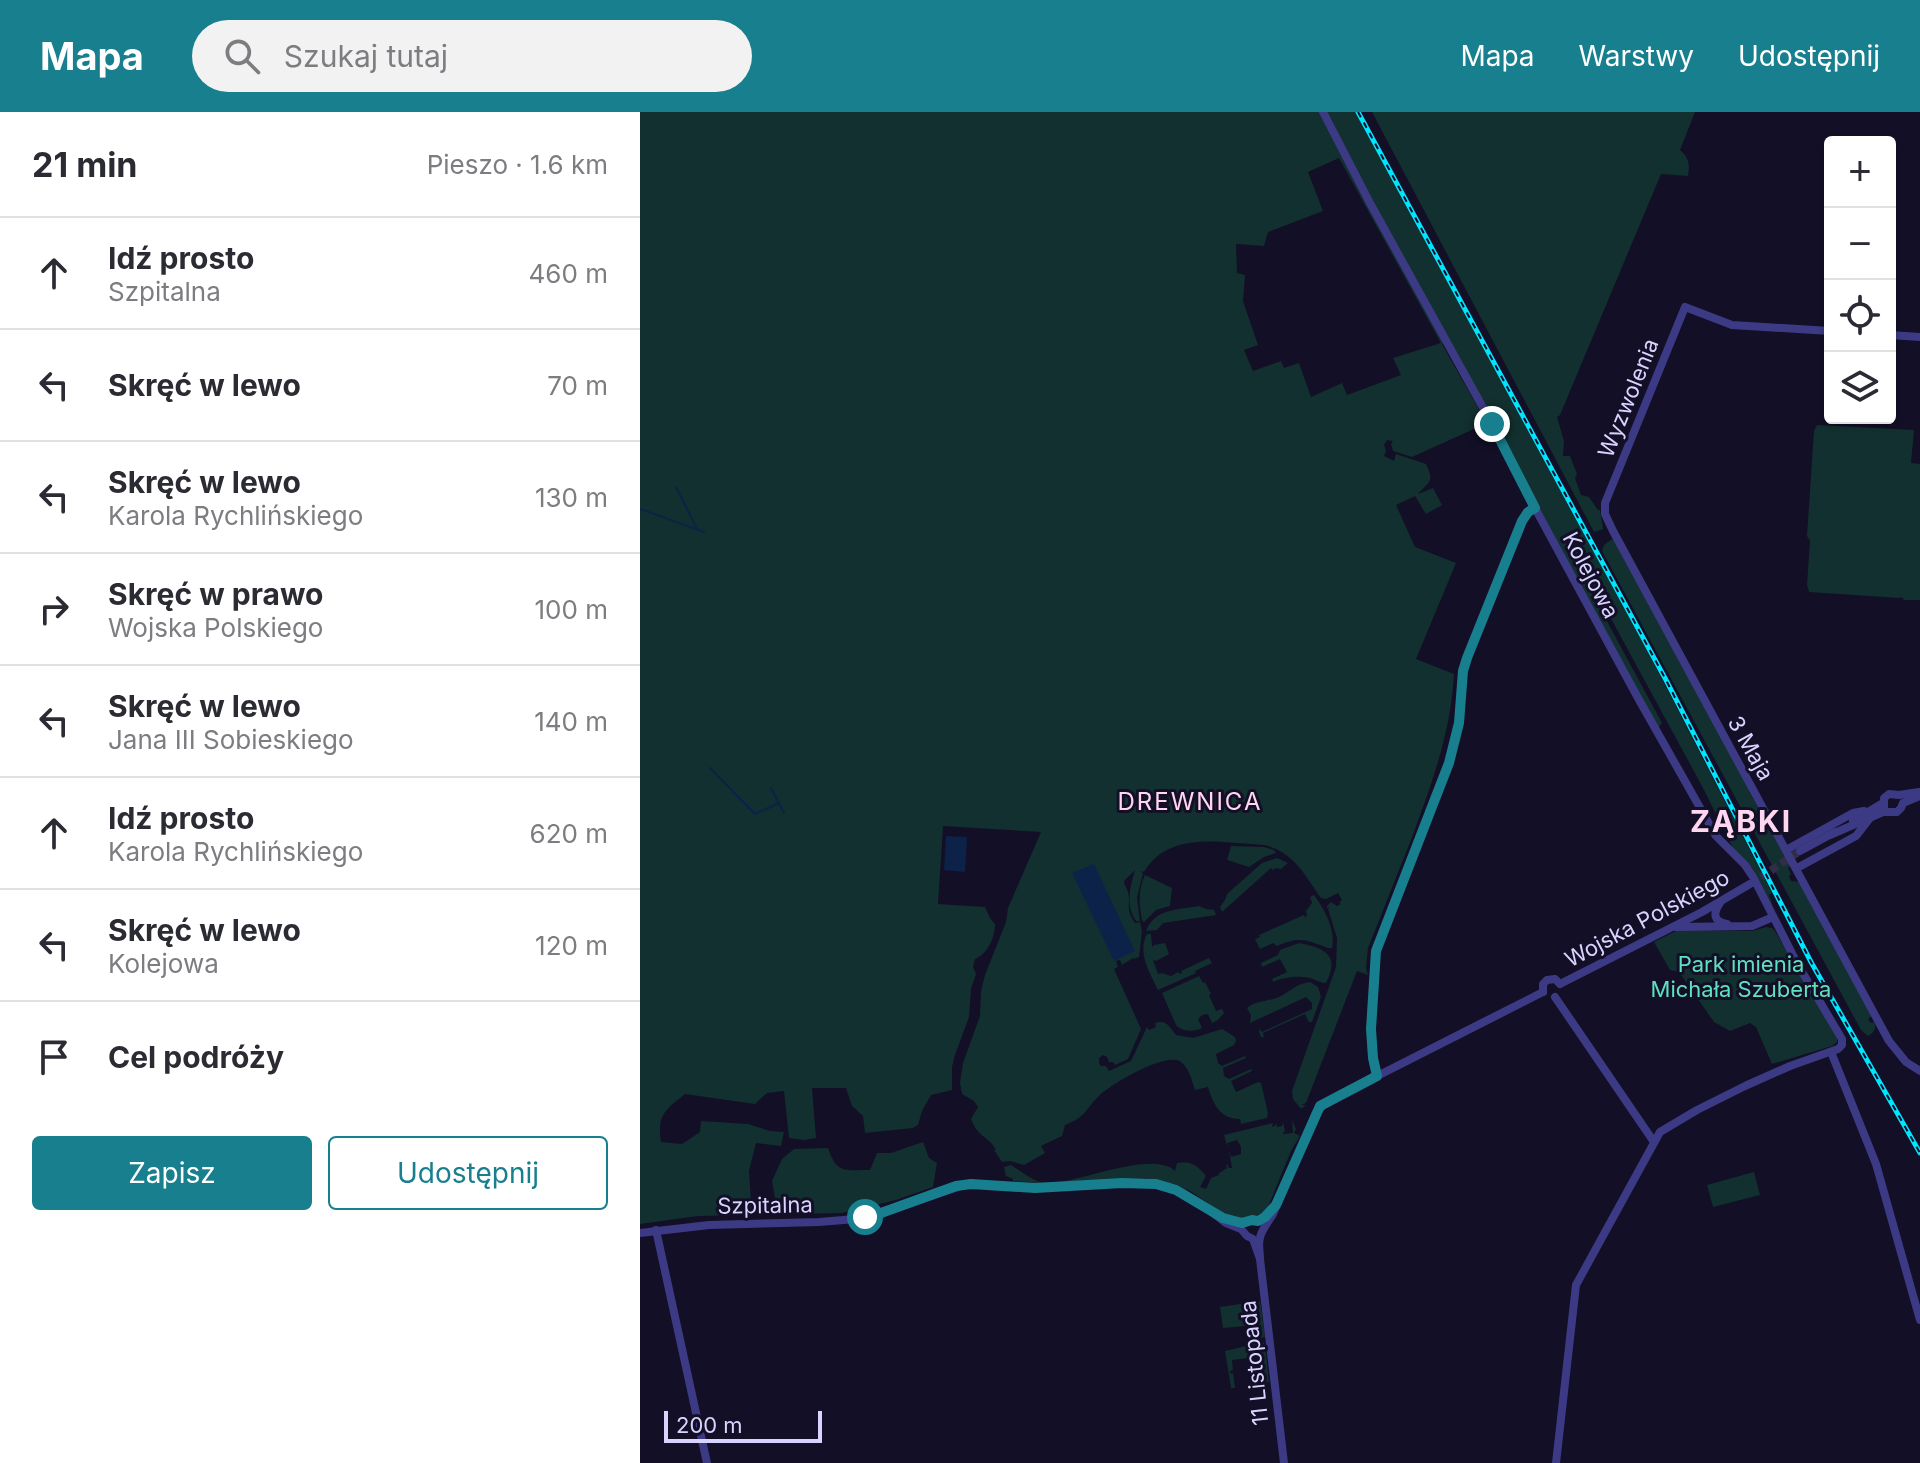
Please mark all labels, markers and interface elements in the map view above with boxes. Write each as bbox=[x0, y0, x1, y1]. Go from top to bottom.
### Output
search box bbox=[192, 20, 752, 92]
text: Mapa bbox=[40, 33, 144, 79]
icon: search bbox=[220, 34, 264, 78]
text: Szukaj tutaj bbox=[284, 38, 448, 74]
text: Mapa bbox=[1460, 39, 1535, 73]
text: Warstwy bbox=[1579, 39, 1694, 73]
text: Udostępnij bbox=[1738, 39, 1880, 73]
map controls bbox=[1824, 136, 1896, 424]
button: + bbox=[1824, 136, 1896, 208]
text: 21 min bbox=[32, 144, 138, 185]
text: Pieszo · 1.6 km bbox=[427, 149, 608, 180]
button: − bbox=[1824, 208, 1896, 280]
text: Idź prosto bbox=[108, 240, 254, 276]
icon: ahead bbox=[32, 251, 76, 295]
text: 460 m bbox=[529, 258, 608, 289]
text: Szpitalna bbox=[108, 276, 221, 307]
button: locate bbox=[1824, 280, 1896, 352]
street label: Wyzwolenia bbox=[1592, 335, 1664, 461]
button: layers bbox=[1824, 352, 1896, 424]
icon: left bbox=[32, 363, 76, 407]
text: Skręć w lewo bbox=[108, 367, 301, 403]
text: 70 m bbox=[547, 370, 608, 401]
route end bbox=[1474, 406, 1510, 442]
text: Skręć w lewo bbox=[108, 464, 301, 500]
icon: left bbox=[32, 475, 76, 519]
text: 130 m bbox=[535, 482, 608, 513]
text: Karola Rychlińskiego bbox=[108, 500, 363, 531]
street label: Kolejowa bbox=[1558, 528, 1624, 622]
text: Skręć w prawo bbox=[108, 576, 323, 612]
icon: right bbox=[32, 587, 76, 631]
text: 100 m bbox=[535, 594, 608, 625]
text: Wojska Polskiego bbox=[108, 612, 323, 643]
text: Skręć w lewo bbox=[108, 688, 301, 724]
icon: left bbox=[32, 699, 76, 743]
text: 140 m bbox=[534, 706, 608, 737]
street label: 3 Maja bbox=[1723, 711, 1779, 785]
text: Jana III Sobieskiego bbox=[108, 724, 354, 755]
district label: DREWNICA bbox=[1118, 787, 1263, 816]
text: Idź prosto bbox=[108, 800, 254, 836]
district label: ZĄBKI bbox=[1690, 803, 1792, 839]
icon: ahead bbox=[32, 811, 76, 855]
text: 620 m bbox=[530, 818, 608, 849]
text: Karola Rychlińskiego bbox=[108, 836, 363, 867]
street label: Wojska Polskiego bbox=[1560, 864, 1734, 972]
text: Skręć w lewo bbox=[108, 912, 301, 948]
icon: left bbox=[32, 923, 76, 967]
text: 120 m bbox=[535, 930, 608, 961]
text: Kolejowa bbox=[108, 948, 219, 979]
park label: Park imienia Michała Szuberta bbox=[1651, 951, 1831, 1002]
icon: arrive bbox=[32, 1035, 76, 1079]
text: Cel podróży bbox=[108, 1039, 284, 1075]
button: Zapisz bbox=[32, 1136, 312, 1210]
button: Udostępnij bbox=[328, 1136, 608, 1210]
street label: Szpitalna bbox=[717, 1191, 813, 1219]
route start bbox=[847, 1199, 883, 1235]
street label: 11 Listopada bbox=[1235, 1299, 1273, 1427]
scale bar bbox=[664, 1407, 822, 1443]
text: 200 m bbox=[676, 1412, 743, 1438]

